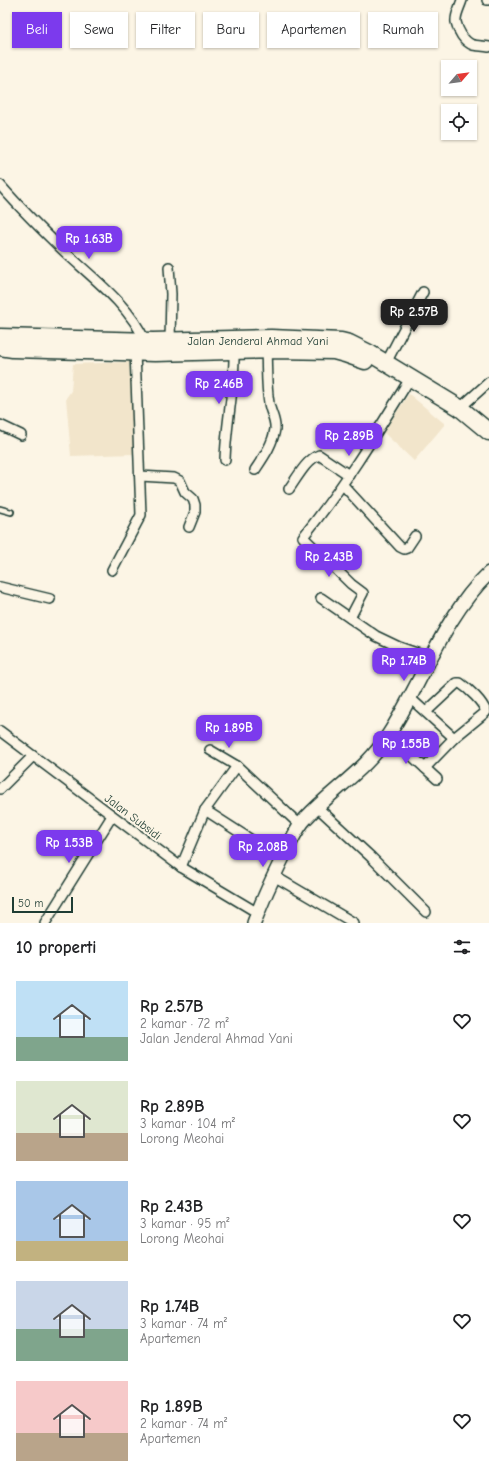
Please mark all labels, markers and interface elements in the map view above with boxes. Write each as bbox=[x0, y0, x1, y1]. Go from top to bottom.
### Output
chip: Beli bbox=[12, 12, 62, 48]
chip: Sewa bbox=[70, 12, 128, 48]
chip: Filter bbox=[136, 12, 195, 48]
chip: Baru bbox=[203, 12, 259, 48]
chip: Apartemen bbox=[267, 12, 360, 48]
chip: Rumah bbox=[368, 12, 438, 48]
north arrow bbox=[441, 60, 477, 96]
map controls bbox=[441, 60, 477, 140]
button: locate bbox=[441, 104, 477, 140]
pin: Rp 1.63B bbox=[48, 226, 130, 260]
text: Rp 1.63B bbox=[65, 231, 113, 246]
pin: Rp 2.57B bbox=[373, 299, 455, 333]
text: Rp 2.57B bbox=[390, 304, 438, 319]
street label: Jalan Jenderal Ahmad Yani bbox=[188, 334, 328, 348]
pin: Rp 2.46B bbox=[178, 371, 260, 405]
text: Rp 2.46B bbox=[195, 376, 243, 391]
pin: Rp 2.89B bbox=[308, 423, 390, 457]
text: Rp 2.89B bbox=[324, 428, 374, 443]
pin: Rp 2.43B bbox=[288, 544, 370, 578]
text: Rp 2.43B bbox=[305, 549, 353, 564]
pin: Rp 1.74B bbox=[363, 648, 445, 682]
text: Rp 1.74B bbox=[381, 653, 427, 668]
pin: Rp 1.89B bbox=[188, 715, 270, 749]
text: Rp 1.89B bbox=[205, 720, 253, 735]
pin: Rp 1.55B bbox=[365, 731, 447, 765]
text: Rp 1.55B bbox=[382, 736, 430, 751]
street label: Jalan Subsidi bbox=[102, 791, 164, 843]
pin: Rp 1.53B bbox=[28, 830, 110, 864]
pin: Rp 2.08B bbox=[222, 834, 304, 868]
text: Rp 1.53B bbox=[45, 835, 93, 850]
text: Rp 2.08B bbox=[238, 839, 288, 854]
scale bar bbox=[12, 895, 73, 914]
text: 50 m bbox=[18, 897, 43, 910]
icon: filters bbox=[451, 936, 473, 958]
text: 10 properti bbox=[16, 938, 96, 957]
icon: home bbox=[48, 997, 96, 1045]
text: Rp 2.57B bbox=[140, 997, 203, 1016]
icon: heart bbox=[451, 1010, 473, 1032]
text: 2 kamar · 72 m² bbox=[140, 1016, 229, 1031]
text: Jalan Jenderal Ahmad Yani bbox=[140, 1031, 293, 1046]
icon: home bbox=[48, 1097, 96, 1145]
text: Rp 2.89B bbox=[140, 1097, 204, 1116]
icon: heart bbox=[451, 1110, 473, 1132]
text: 3 kamar · 104 m² bbox=[140, 1116, 235, 1131]
text: Lorong Meohai bbox=[140, 1131, 224, 1146]
icon: home bbox=[48, 1197, 96, 1245]
text: Rp 2.43B bbox=[140, 1197, 203, 1216]
icon: heart bbox=[451, 1210, 473, 1232]
text: 3 kamar · 95 m² bbox=[140, 1216, 230, 1231]
text: Lorong Meohai bbox=[140, 1231, 224, 1246]
icon: home bbox=[48, 1297, 96, 1345]
text: Rp 1.74B bbox=[140, 1297, 199, 1316]
icon: heart bbox=[451, 1310, 473, 1332]
text: 3 kamar · 74 m² bbox=[140, 1316, 227, 1331]
text: Apartemen bbox=[140, 1331, 201, 1346]
icon: home bbox=[48, 1397, 96, 1445]
text: Rp 1.89B bbox=[140, 1397, 203, 1416]
icon: heart bbox=[451, 1410, 473, 1432]
text: 2 kamar · 74 m² bbox=[140, 1416, 227, 1431]
text: Apartemen bbox=[140, 1431, 201, 1446]

